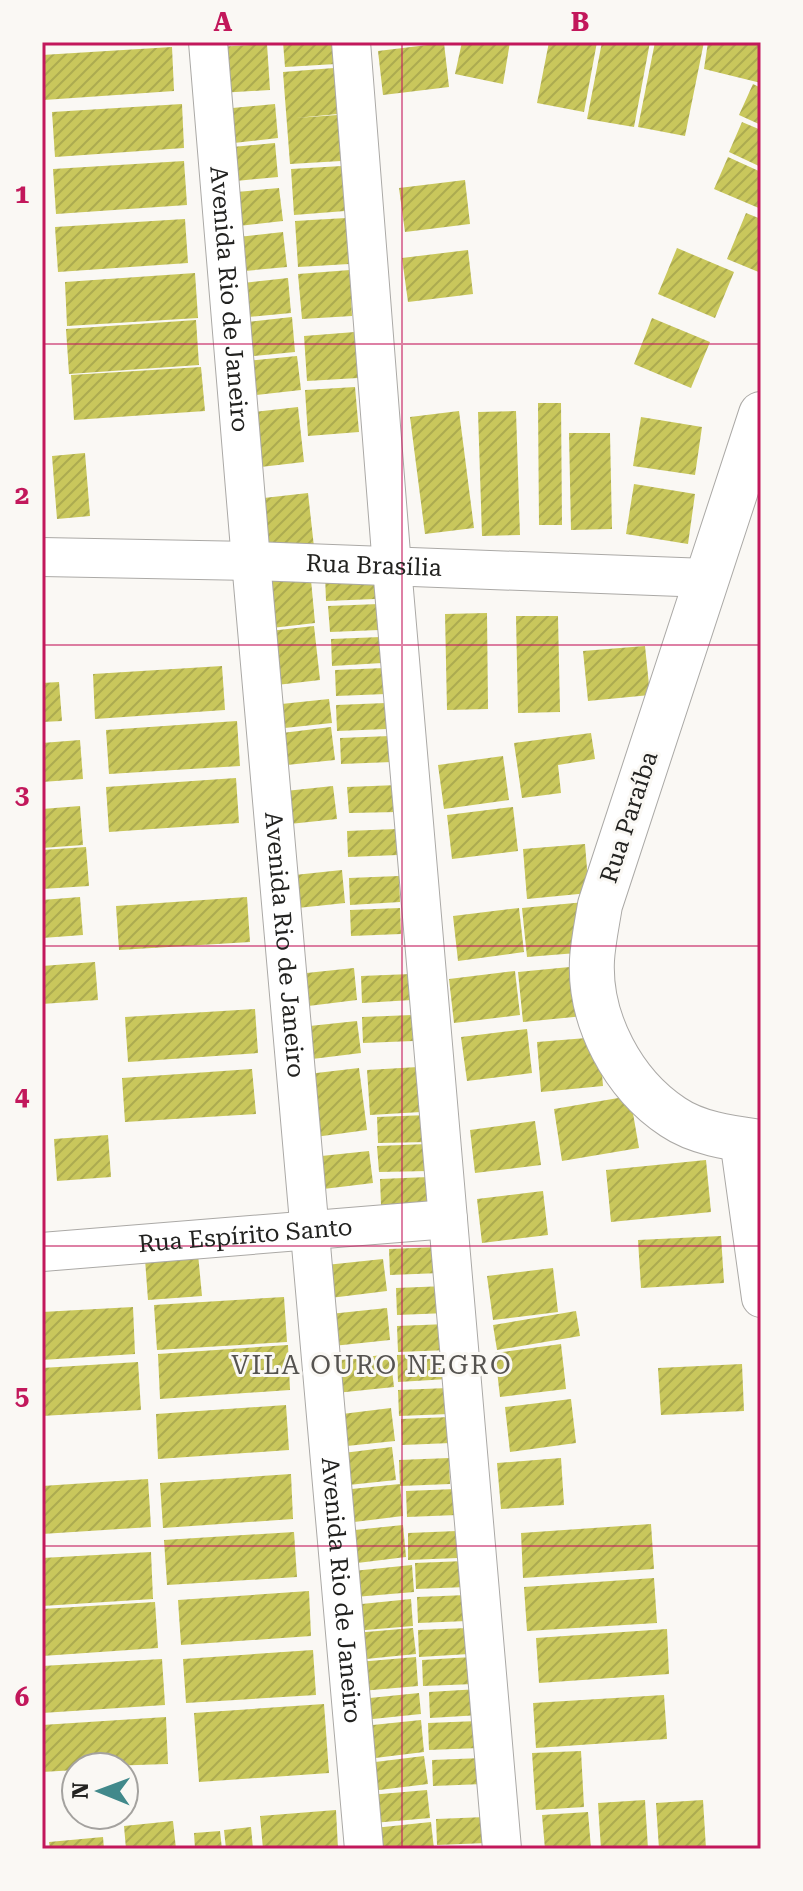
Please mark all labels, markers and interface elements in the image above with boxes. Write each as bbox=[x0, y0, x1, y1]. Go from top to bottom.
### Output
text: A bbox=[214, 7, 233, 37]
text: B bbox=[571, 7, 589, 37]
street label: Avenida Rio de Janeiro bbox=[204, 165, 254, 433]
text: 1 bbox=[15, 179, 29, 209]
text: 2 bbox=[15, 480, 29, 510]
street label: Rua Brasília bbox=[305, 549, 442, 582]
street label: Rua Paraíba bbox=[595, 748, 663, 886]
text: 3 bbox=[15, 780, 29, 810]
street label: Avenida Rio de Janeiro bbox=[259, 811, 310, 1079]
text: 4 bbox=[15, 1081, 30, 1111]
street label: Rua Espírito Santo bbox=[137, 1213, 353, 1258]
district label: VILA OURO NEGRO bbox=[231, 1350, 513, 1380]
text: 5 bbox=[15, 1381, 29, 1411]
street label: Avenida Rio de Janeiro bbox=[316, 1456, 367, 1724]
text: 6 bbox=[15, 1682, 29, 1712]
north arrow bbox=[60, 1751, 140, 1831]
text: N bbox=[68, 1782, 93, 1799]

